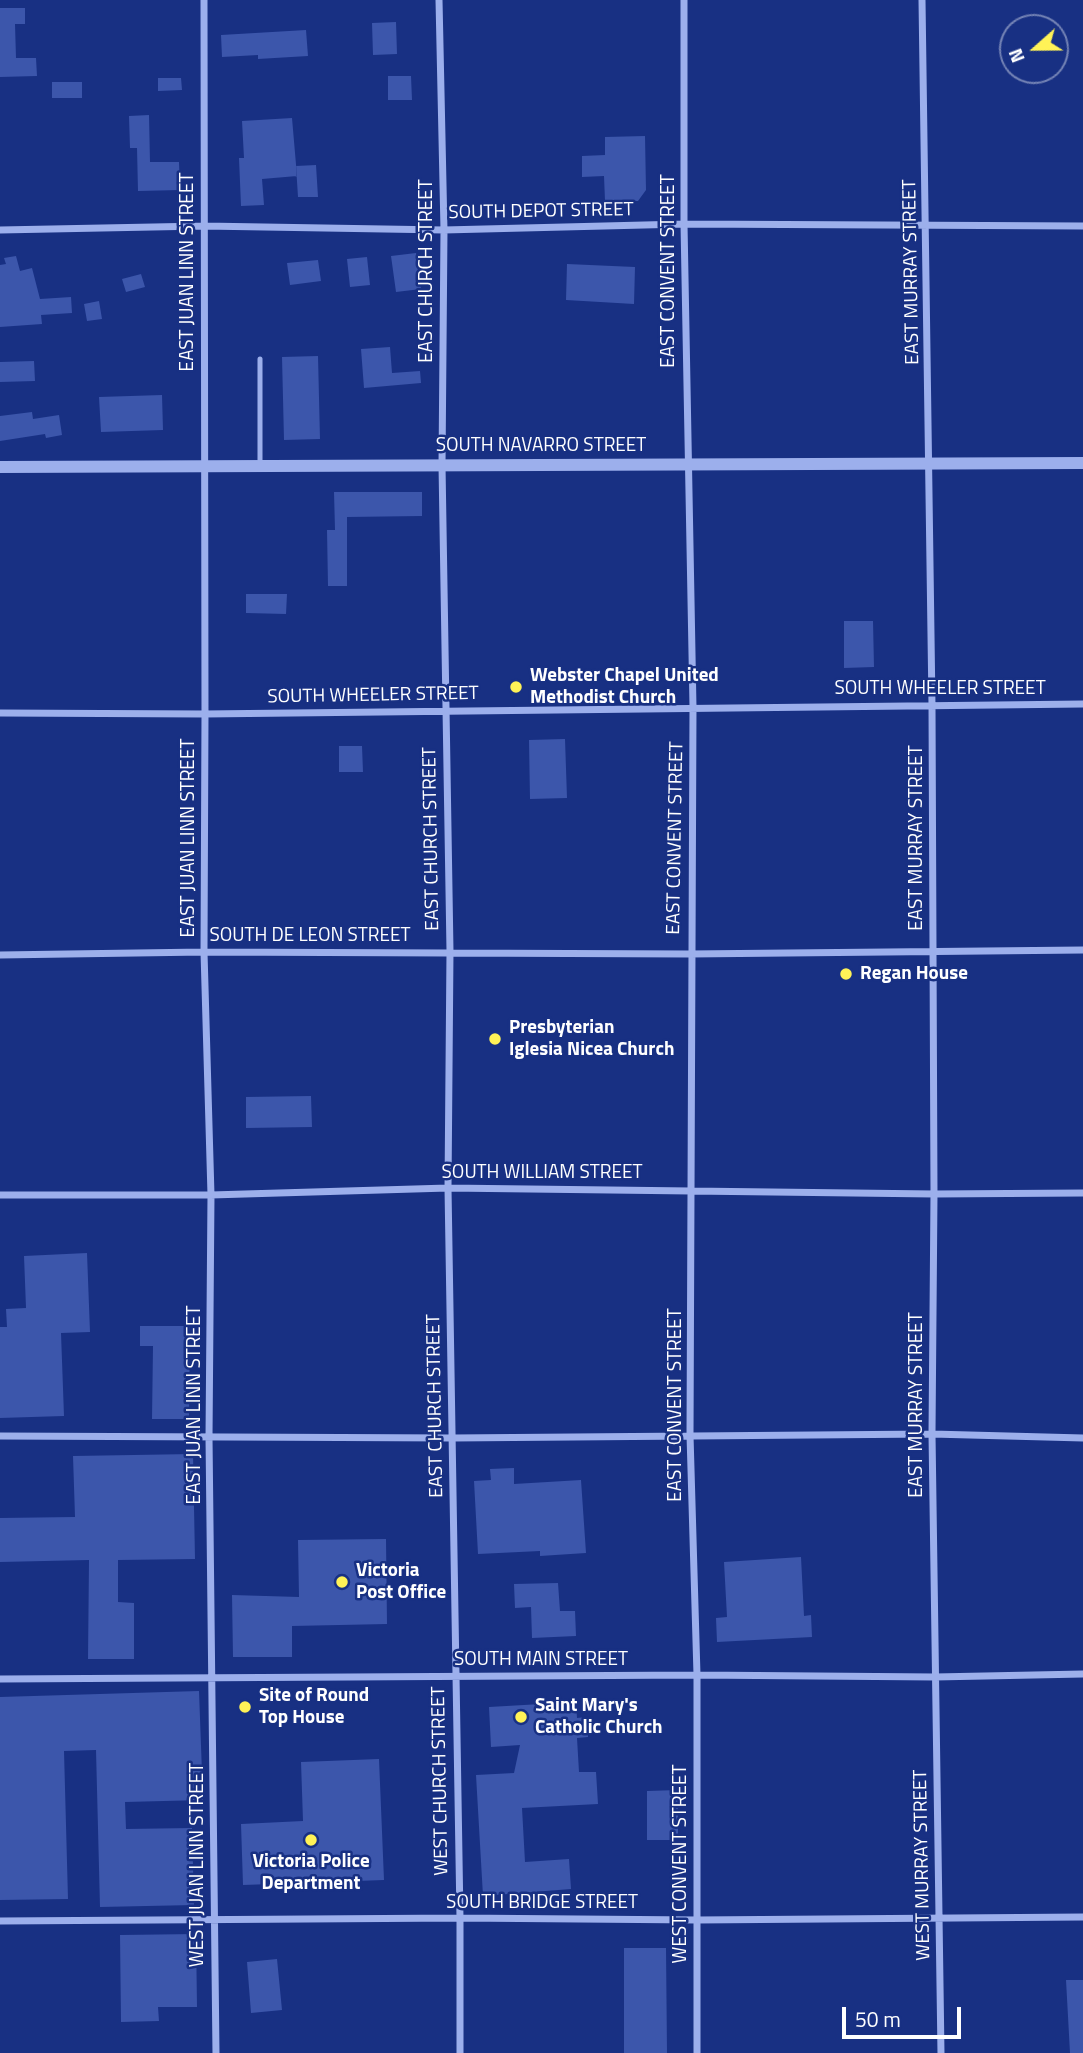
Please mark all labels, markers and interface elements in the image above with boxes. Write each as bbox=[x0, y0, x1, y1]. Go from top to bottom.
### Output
north arrow bbox=[999, 14, 1069, 84]
text: N bbox=[1000, 45, 1032, 67]
street label: EAST JUAN LINN STREET bbox=[177, 173, 199, 371]
street label: EAST CONVENT STREET bbox=[658, 174, 680, 368]
street label: EAST CHURCH STREET bbox=[416, 179, 438, 363]
street label: EAST MURRAY STREET bbox=[899, 179, 925, 365]
street label: SOUTH DEPOT STREET bbox=[448, 199, 634, 225]
street label: SOUTH NAVARRO STREET bbox=[436, 435, 646, 457]
place label: Webster Chapel United Methodist Church bbox=[530, 665, 719, 709]
street label: SOUTH WHEELER STREET bbox=[834, 678, 1046, 700]
marker: Webster Chapel United Methodist Church bbox=[508, 679, 524, 695]
street label: SOUTH WHEELER STREET bbox=[267, 683, 479, 709]
street label: EAST JUAN LINN STREET bbox=[178, 739, 200, 937]
street label: EAST CONVENT STREET bbox=[663, 741, 689, 935]
street label: EAST MURRAY STREET bbox=[906, 745, 928, 931]
street label: EAST CHURCH STREET bbox=[419, 747, 445, 931]
street label: SOUTH DE LEON STREET bbox=[209, 925, 411, 947]
place label: Regan House bbox=[860, 963, 968, 985]
marker: Regan House bbox=[838, 966, 854, 982]
place label: Presbyterian Iglesia Nicea Church bbox=[509, 1017, 674, 1061]
marker: Presbyterian Iglesia Nicea Church bbox=[487, 1031, 503, 1047]
street label: SOUTH WILLIAM STREET bbox=[442, 1162, 642, 1184]
street label: EAST JUAN LINN STREET bbox=[184, 1306, 206, 1504]
street label: EAST CONVENT STREET bbox=[665, 1308, 687, 1502]
street label: EAST MURRAY STREET bbox=[906, 1312, 928, 1498]
street label: EAST CHURCH STREET bbox=[423, 1314, 449, 1498]
place label: Victoria Post Office bbox=[356, 1560, 446, 1604]
marker: Victoria Post Office bbox=[334, 1574, 350, 1590]
street label: SOUTH MAIN STREET bbox=[454, 1649, 628, 1671]
place label: Site of Round Top House bbox=[259, 1685, 369, 1729]
street label: WEST CHURCH STREET bbox=[428, 1686, 454, 1876]
place label: Saint Mary's Catholic Church bbox=[535, 1695, 663, 1739]
marker: Site of Round Top House bbox=[237, 1699, 253, 1715]
marker: Saint Mary's Catholic Church bbox=[513, 1709, 529, 1725]
street label: WEST JUAN LINN STREET bbox=[187, 1763, 209, 1967]
street label: WEST CONVENT STREET bbox=[670, 1765, 692, 1963]
street label: WEST MURRAY STREET bbox=[910, 1769, 936, 1961]
marker: Victoria Police Department bbox=[303, 1832, 319, 1848]
place label: Victoria Police Department bbox=[252, 1851, 370, 1895]
street label: SOUTH BRIDGE STREET bbox=[446, 1892, 638, 1914]
scale bar bbox=[845, 1994, 964, 2038]
text: 50 m bbox=[855, 2003, 901, 2035]

